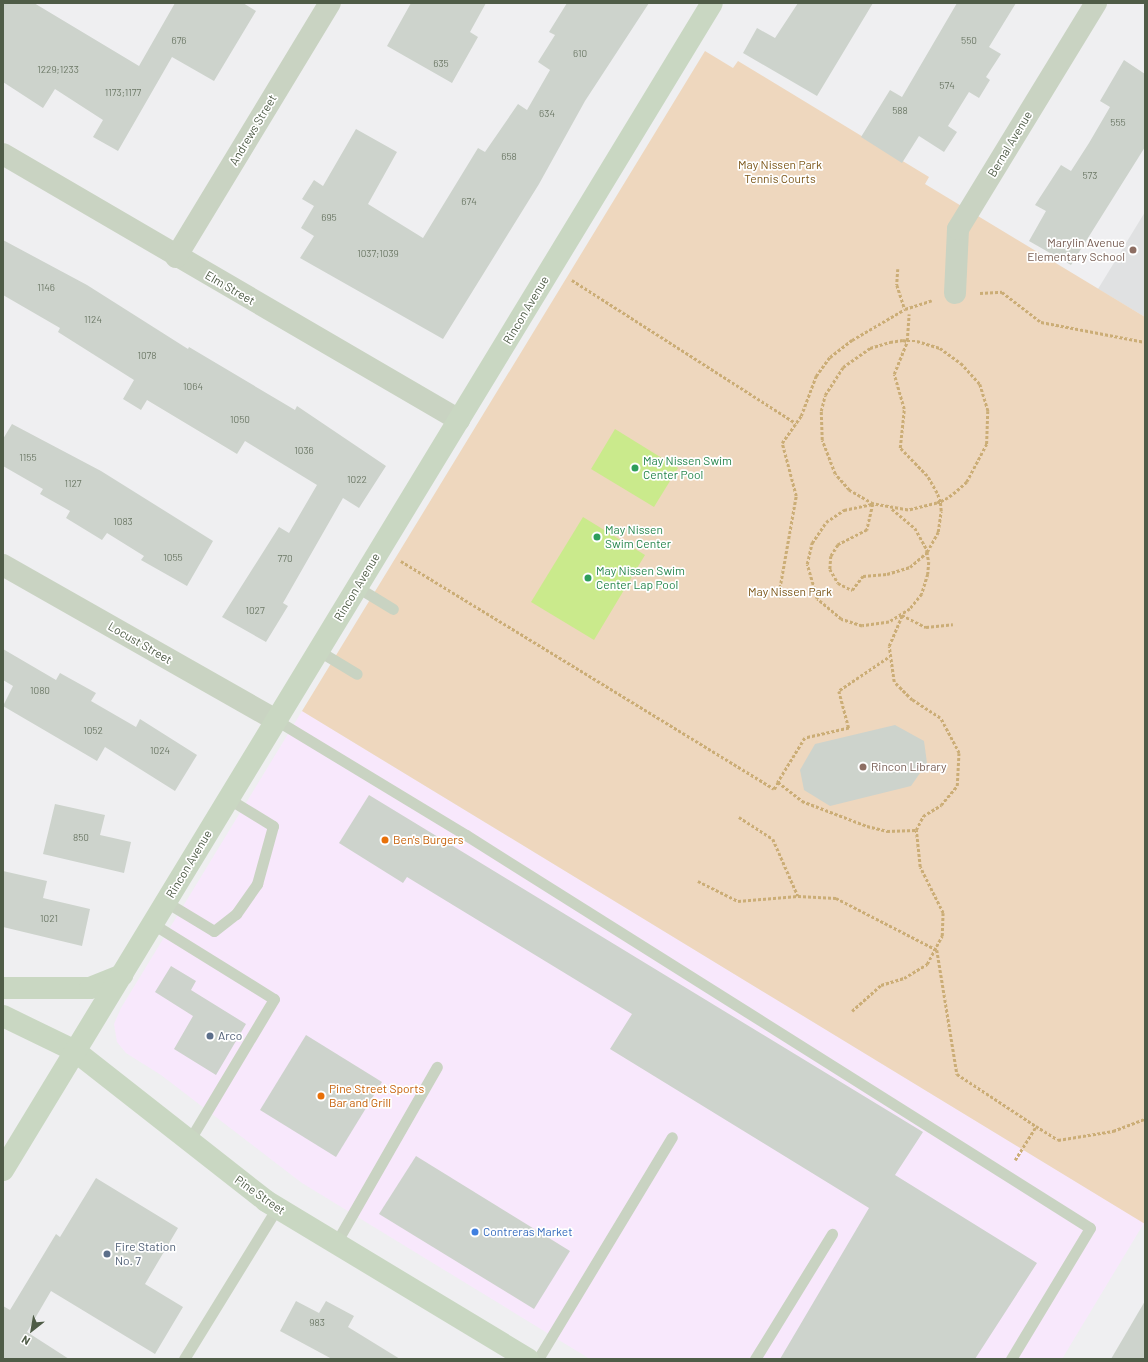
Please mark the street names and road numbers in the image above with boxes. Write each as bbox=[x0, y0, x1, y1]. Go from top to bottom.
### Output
street label: Andrews Street bbox=[226, 92, 280, 168]
street label: Bernal Avenue bbox=[985, 108, 1035, 180]
street label: Elm Street bbox=[203, 268, 257, 308]
street label: Rincon Avenue bbox=[500, 273, 552, 347]
street label: Rincon Avenue bbox=[331, 550, 383, 624]
street label: Locust Street bbox=[106, 619, 174, 667]
street label: Rincon Avenue bbox=[163, 827, 215, 901]
street label: Pine Street bbox=[232, 1172, 288, 1218]

